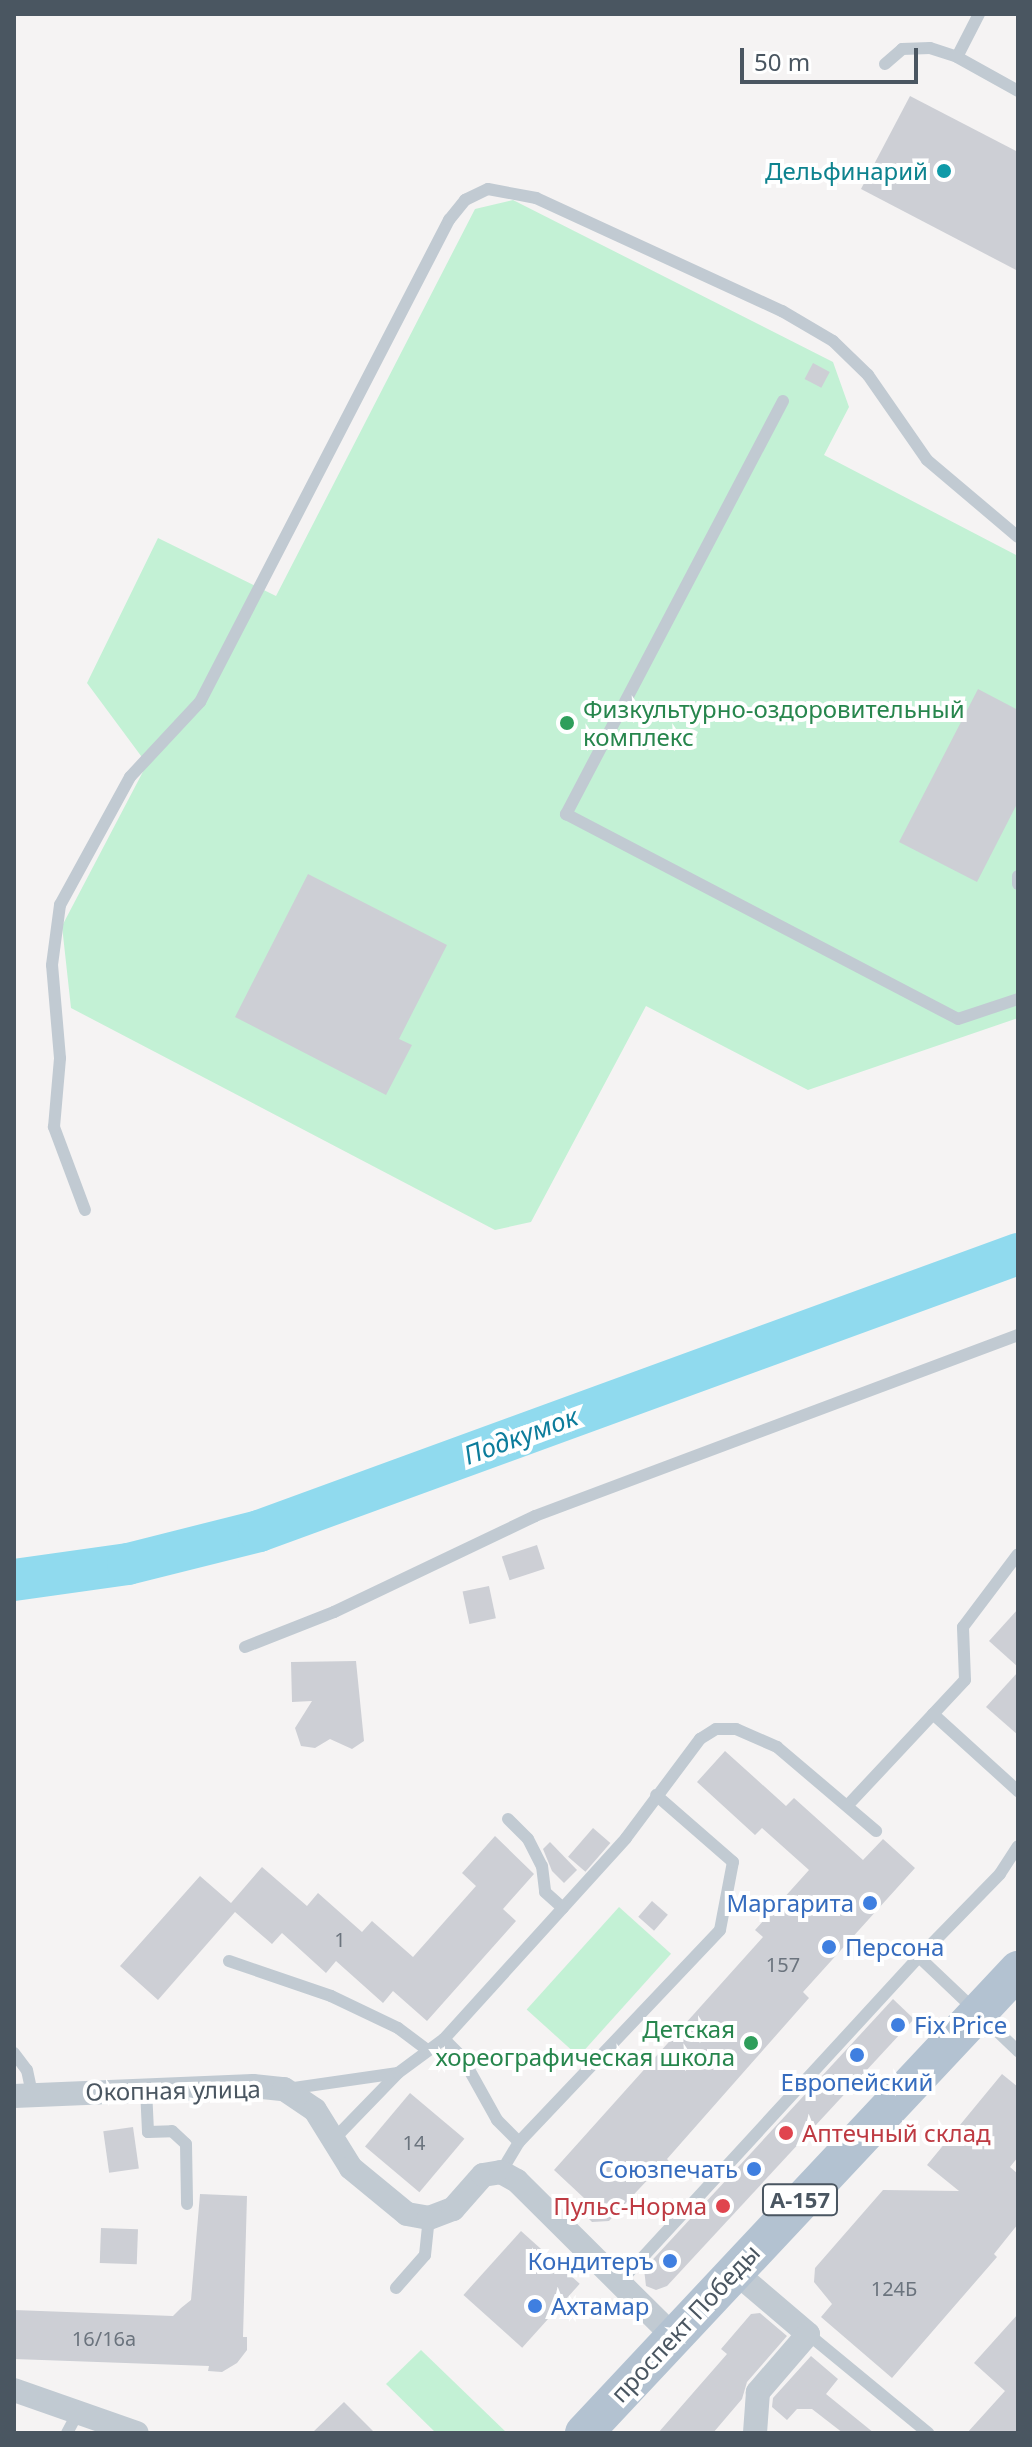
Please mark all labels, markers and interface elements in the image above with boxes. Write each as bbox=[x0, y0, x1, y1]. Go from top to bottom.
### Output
scale bar bbox=[744, 32, 922, 82]
text: 50 m bbox=[754, 45, 810, 78]
place label: Дельфинарий bbox=[765, 157, 928, 185]
marker: Дельфинарий bbox=[935, 162, 953, 180]
place label: Физкультурно-оздоровительный комплекс bbox=[583, 695, 965, 751]
marker: Физкультурно-оздоровительный комплекс bbox=[558, 714, 576, 732]
water label: Подкумок bbox=[460, 1401, 582, 1471]
place label: Маргарита bbox=[726, 1889, 854, 1917]
marker: Маргарита bbox=[861, 1894, 879, 1912]
house number: 1 bbox=[334, 1927, 346, 1951]
place label: Персона bbox=[845, 1933, 944, 1961]
marker: Персона bbox=[820, 1938, 838, 1956]
house number: 157 bbox=[766, 1952, 800, 1976]
place label: Fix Price bbox=[914, 2011, 1007, 2039]
place label: Детская хореографическая школа bbox=[436, 2015, 735, 2071]
marker: Fix Price bbox=[889, 2016, 907, 2034]
marker: Детская хореографическая школа bbox=[742, 2034, 760, 2052]
marker: Европейский bbox=[848, 2046, 866, 2064]
place label: Европейский bbox=[781, 2068, 933, 2096]
street label: Окопная улица bbox=[85, 2074, 261, 2106]
place label: Аптечный склад bbox=[802, 2119, 991, 2147]
marker: Аптечный склад bbox=[777, 2124, 795, 2142]
house number: 14 bbox=[403, 2130, 425, 2154]
place label: Союзпечать bbox=[598, 2155, 738, 2183]
marker: Союзпечать bbox=[745, 2160, 763, 2178]
road number: А-157 bbox=[760, 2182, 840, 2218]
place label: Пульс-Норма bbox=[553, 2192, 707, 2220]
marker: Пульс-Норма bbox=[714, 2197, 732, 2215]
street label: проспект Победы bbox=[605, 2238, 765, 2408]
place label: Кондитеръ bbox=[528, 2247, 654, 2275]
marker: Кондитеръ bbox=[661, 2252, 679, 2270]
house number: 124Б bbox=[871, 2276, 917, 2300]
place label: Ахтамар bbox=[551, 2292, 649, 2320]
marker: Ахтамар bbox=[526, 2297, 544, 2315]
house number: 16/16а bbox=[72, 2326, 136, 2350]

